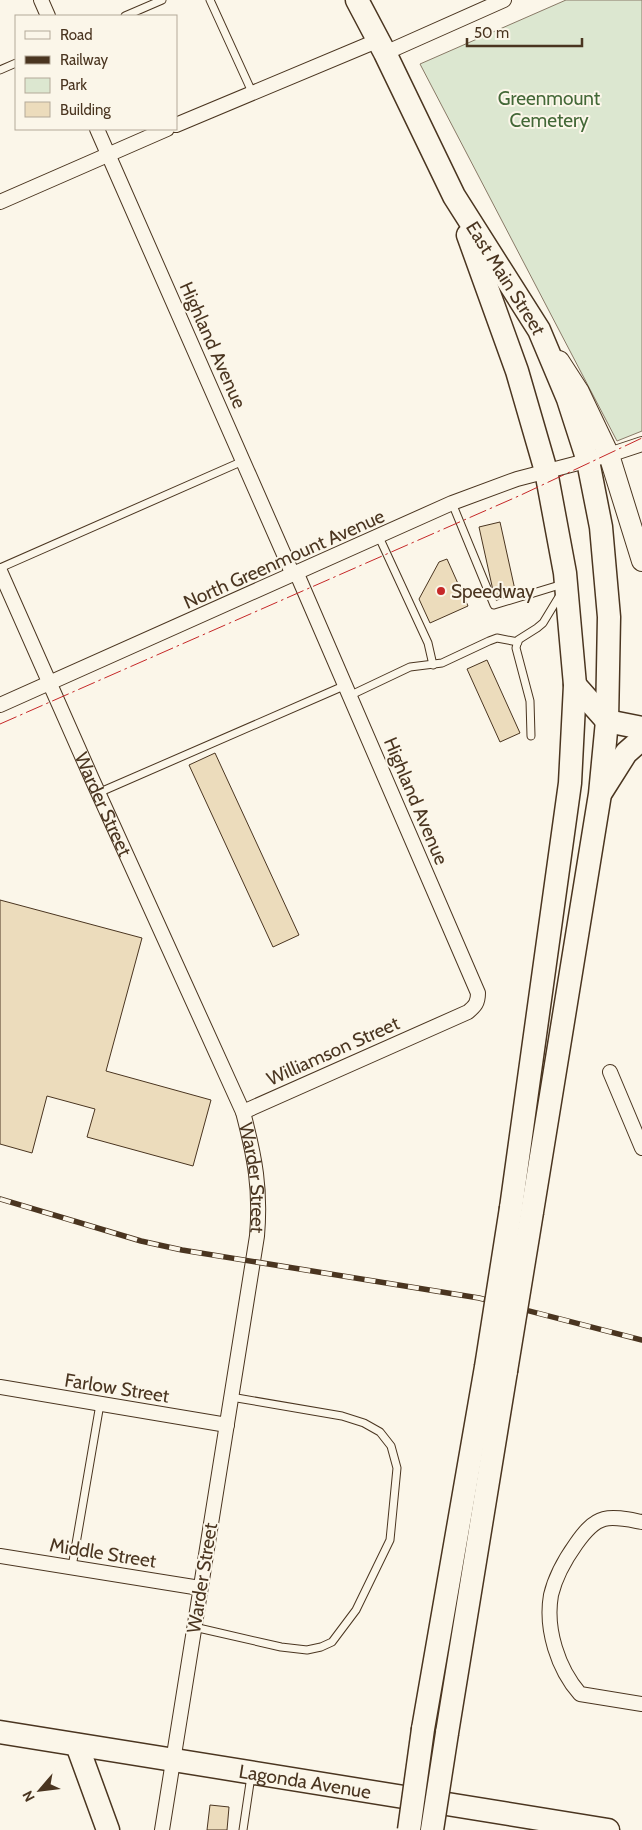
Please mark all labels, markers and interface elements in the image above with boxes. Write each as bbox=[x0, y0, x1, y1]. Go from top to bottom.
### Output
legend bbox=[15, 15, 178, 130]
scale bar bbox=[467, 15, 582, 47]
text: 50 m bbox=[474, 24, 509, 42]
text: Road bbox=[60, 26, 93, 44]
text: Railway bbox=[60, 51, 109, 69]
text: Park bbox=[60, 76, 87, 94]
park label: Greenmount Cemetery bbox=[498, 87, 601, 132]
text: Building bbox=[60, 101, 111, 119]
street label: East Main Street bbox=[461, 217, 551, 339]
street label: Highland Avenue bbox=[175, 278, 251, 412]
street label: North Greenmount Avenue bbox=[180, 504, 388, 614]
place label: Speedway bbox=[451, 580, 535, 603]
marker: Speedway bbox=[435, 585, 447, 597]
street label: Highland Avenue bbox=[379, 734, 453, 868]
street label: Warder Street bbox=[70, 749, 137, 860]
street label: Williamson Street bbox=[263, 1011, 403, 1091]
street label: Warder Street bbox=[235, 1120, 270, 1234]
street label: Farlow Street bbox=[63, 1368, 172, 1408]
street label: Warder Street bbox=[182, 1521, 222, 1635]
street label: Middle Street bbox=[48, 1533, 159, 1573]
street label: Lagonda Avenue bbox=[237, 1759, 373, 1803]
north arrow bbox=[15, 1765, 65, 1815]
text: N bbox=[18, 1788, 39, 1805]

